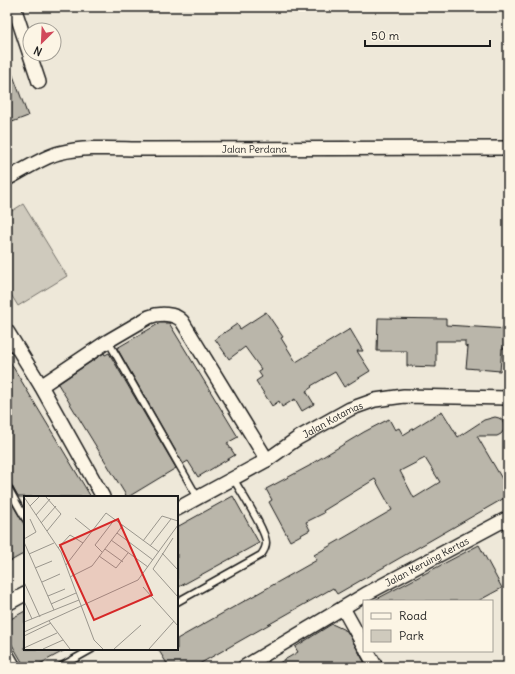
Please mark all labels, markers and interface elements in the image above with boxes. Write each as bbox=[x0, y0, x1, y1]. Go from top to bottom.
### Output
north arrow bbox=[22, 22, 62, 62]
scale bar bbox=[365, 22, 490, 48]
text: 50 m bbox=[371, 28, 400, 43]
text: N bbox=[32, 43, 44, 59]
street label: Jalan Perdana bbox=[222, 143, 287, 156]
street label: Jalan Kotamas bbox=[300, 399, 365, 441]
inset map bbox=[24, 496, 178, 650]
street label: Jalan Keruing Kertas bbox=[383, 534, 472, 590]
legend bbox=[363, 600, 493, 652]
text: Road bbox=[399, 608, 427, 623]
text: Park bbox=[399, 628, 424, 643]

